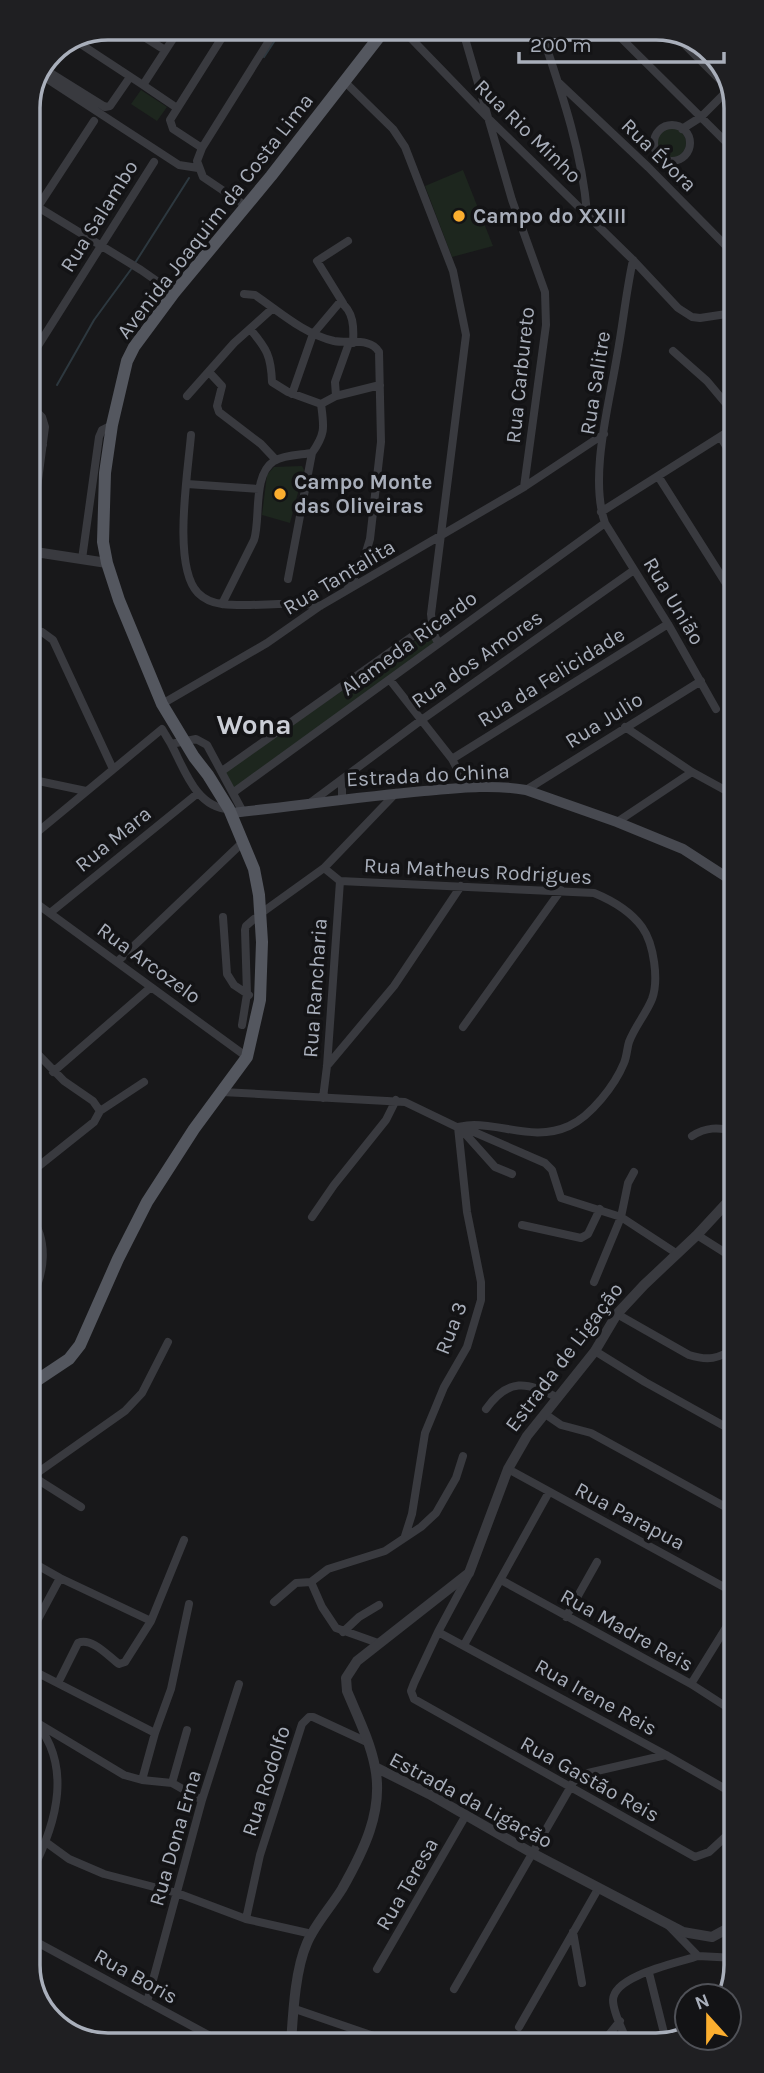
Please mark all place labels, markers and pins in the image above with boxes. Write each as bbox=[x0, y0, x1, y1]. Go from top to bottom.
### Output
place label: Campo do XXIII bbox=[473, 204, 627, 228]
marker: Campo do XXIII bbox=[451, 208, 467, 224]
place label: Campo Monte das Oliveiras bbox=[294, 470, 432, 518]
marker: Campo Monte das Oliveiras bbox=[272, 486, 288, 502]

